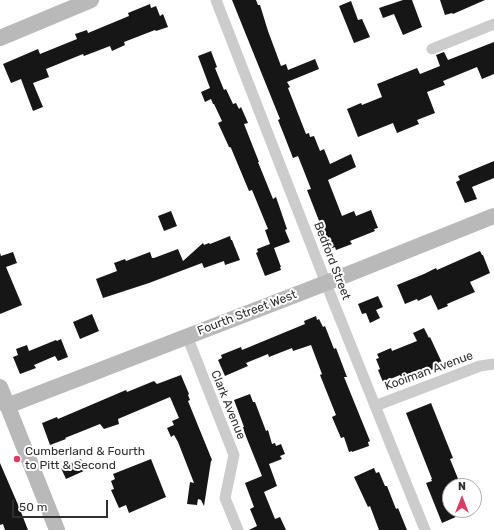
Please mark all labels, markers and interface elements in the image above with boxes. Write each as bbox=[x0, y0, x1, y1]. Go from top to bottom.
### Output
street label: Bedford Street bbox=[311, 220, 353, 302]
street label: Fourth Street West bbox=[195, 287, 299, 339]
street label: Kooiman Avenue bbox=[383, 348, 475, 394]
street label: Clark Avenue bbox=[208, 368, 248, 442]
place label: Cumberland & Fourth to Pitt & Second bbox=[25, 445, 145, 473]
marker: Cumberland & Fourth to Pitt & Second bbox=[12, 454, 22, 464]
north arrow bbox=[442, 478, 482, 518]
text: N bbox=[458, 480, 466, 493]
scale bar bbox=[14, 492, 110, 518]
text: 50 m bbox=[19, 500, 47, 514]

